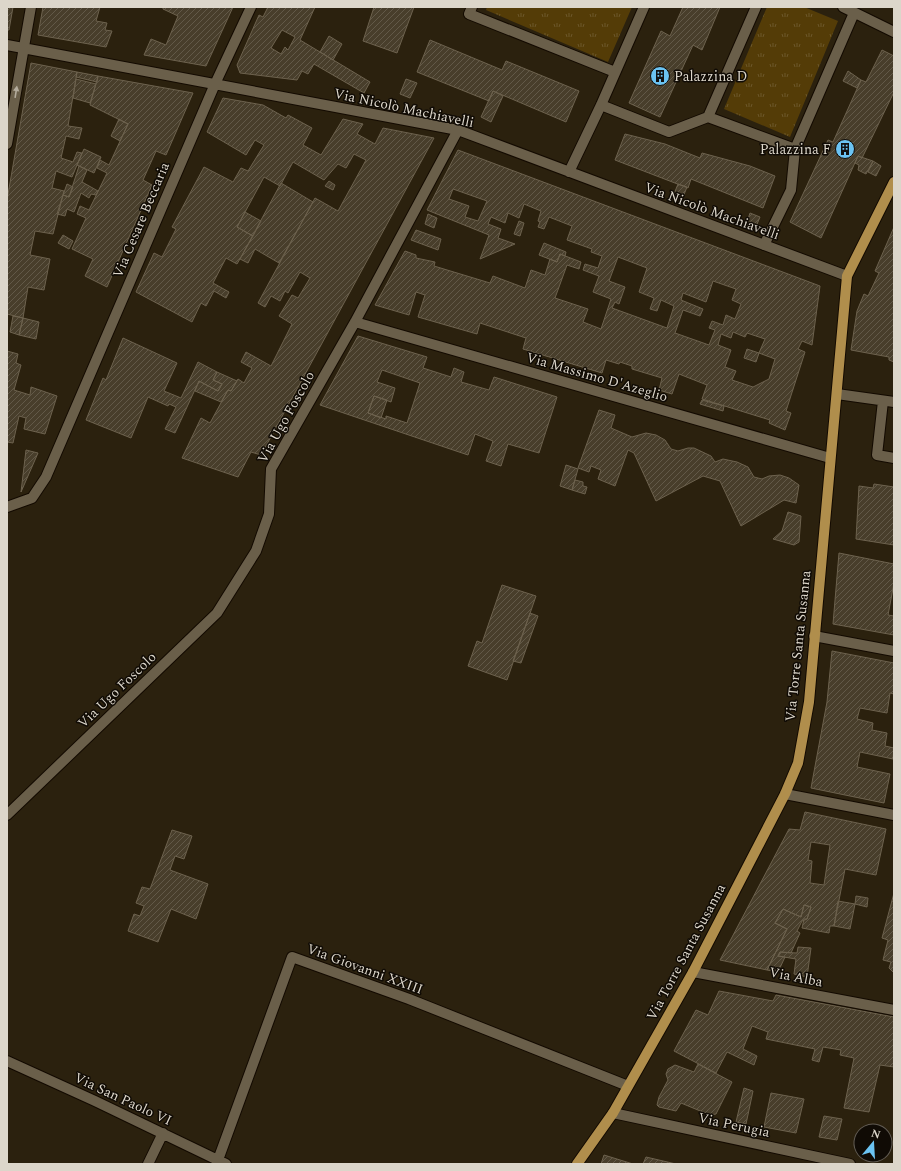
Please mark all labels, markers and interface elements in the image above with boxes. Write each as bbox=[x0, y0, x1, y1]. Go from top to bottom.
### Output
building icon: Palazzina D bbox=[649, 65, 671, 87]
place label: Palazzina D bbox=[674, 66, 747, 87]
street label: Via Nicolò Machiavelli bbox=[332, 83, 476, 133]
one-way arrow bbox=[13, 86, 19, 98]
building icon: Palazzina F bbox=[834, 138, 856, 160]
place label: Palazzina F bbox=[760, 139, 831, 160]
street label: Via Cesare Beccaria bbox=[107, 159, 175, 281]
street label: Via Nicolò Machiavelli bbox=[641, 177, 783, 245]
street label: Via Massimo D'Azeglio bbox=[524, 347, 670, 407]
street label: Via Ugo Foscolo bbox=[252, 367, 320, 467]
street label: Via Torre Santa Susanna bbox=[780, 569, 816, 723]
street label: Via Ugo Foscolo bbox=[73, 647, 161, 733]
street label: Via Torre Santa Susanna bbox=[641, 880, 731, 1024]
street label: Via Giovanni XXIII bbox=[304, 938, 426, 1000]
street label: Via Alba bbox=[767, 962, 825, 993]
street label: Via San Paolo VI bbox=[71, 1067, 175, 1131]
street label: Via Perugia bbox=[696, 1107, 772, 1143]
north arrow bbox=[853, 1123, 893, 1163]
text: N bbox=[869, 1124, 883, 1143]

